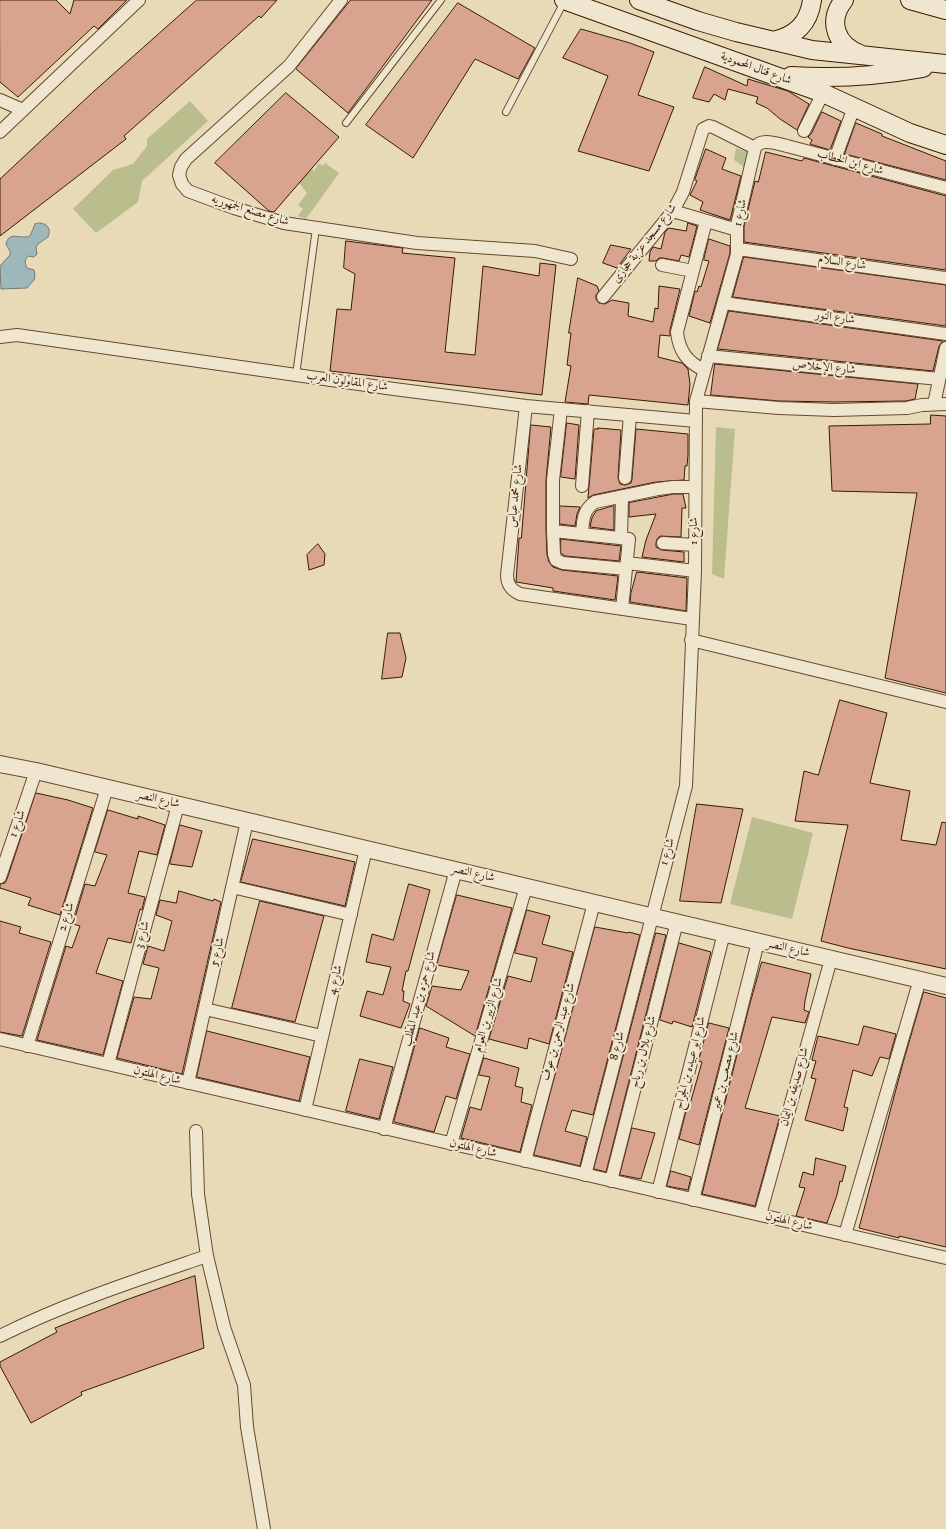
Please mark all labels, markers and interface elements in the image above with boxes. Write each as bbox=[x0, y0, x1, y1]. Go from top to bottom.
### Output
street label: شارع قنال المحمودية bbox=[719, 49, 793, 89]
street label: شارع ابن الخطاب bbox=[815, 147, 885, 179]
street label: شارع مصنع الجمهوريه bbox=[209, 192, 291, 230]
street label: شارع 1 bbox=[731, 198, 751, 228]
street label: شارع مسجد عزبة حجازى bbox=[610, 202, 680, 286]
street label: شارع السلام bbox=[817, 252, 867, 274]
street label: شارع النور bbox=[814, 308, 856, 328]
street label: شارع الإخلاص bbox=[792, 358, 856, 378]
street label: شارع المقاولون العرب bbox=[305, 369, 389, 395]
street label: شارع محمد عباس bbox=[506, 464, 526, 528]
street label: شارع 1 bbox=[688, 517, 702, 545]
street label: شارع النصر bbox=[135, 788, 181, 812]
street label: شارع 1 bbox=[7, 809, 29, 839]
street label: شارع 1 bbox=[657, 837, 679, 867]
street label: شارع النصر bbox=[450, 862, 496, 886]
street label: شارع 2 bbox=[56, 901, 78, 933]
street label: شارع 3 bbox=[132, 920, 154, 950]
street label: شارع 5 bbox=[208, 936, 228, 968]
street label: شارع النصر bbox=[765, 937, 811, 961]
street label: شارع حمزه بن عبد المطلب bbox=[400, 950, 440, 1048]
street label: شارع 4 bbox=[326, 964, 346, 996]
street label: شارع الزبير بن العوام bbox=[471, 976, 507, 1054]
street label: شارع عبد الرحمن بن عوف bbox=[539, 981, 579, 1083]
street label: شارع بلال بن رباح bbox=[628, 1014, 660, 1090]
street label: شارع ابو عبيده بن الجراح bbox=[672, 1015, 710, 1111]
street label: شارع 8 bbox=[607, 1030, 629, 1062]
street label: شارع مصعب بن عمير bbox=[709, 1030, 743, 1112]
street label: شارع صديقه بن اليمان bbox=[778, 1046, 812, 1128]
street label: شارع الهلتون bbox=[132, 1064, 182, 1088]
street label: شارع الهلتون bbox=[448, 1137, 498, 1161]
street label: شارع الهلتون bbox=[764, 1210, 814, 1234]

